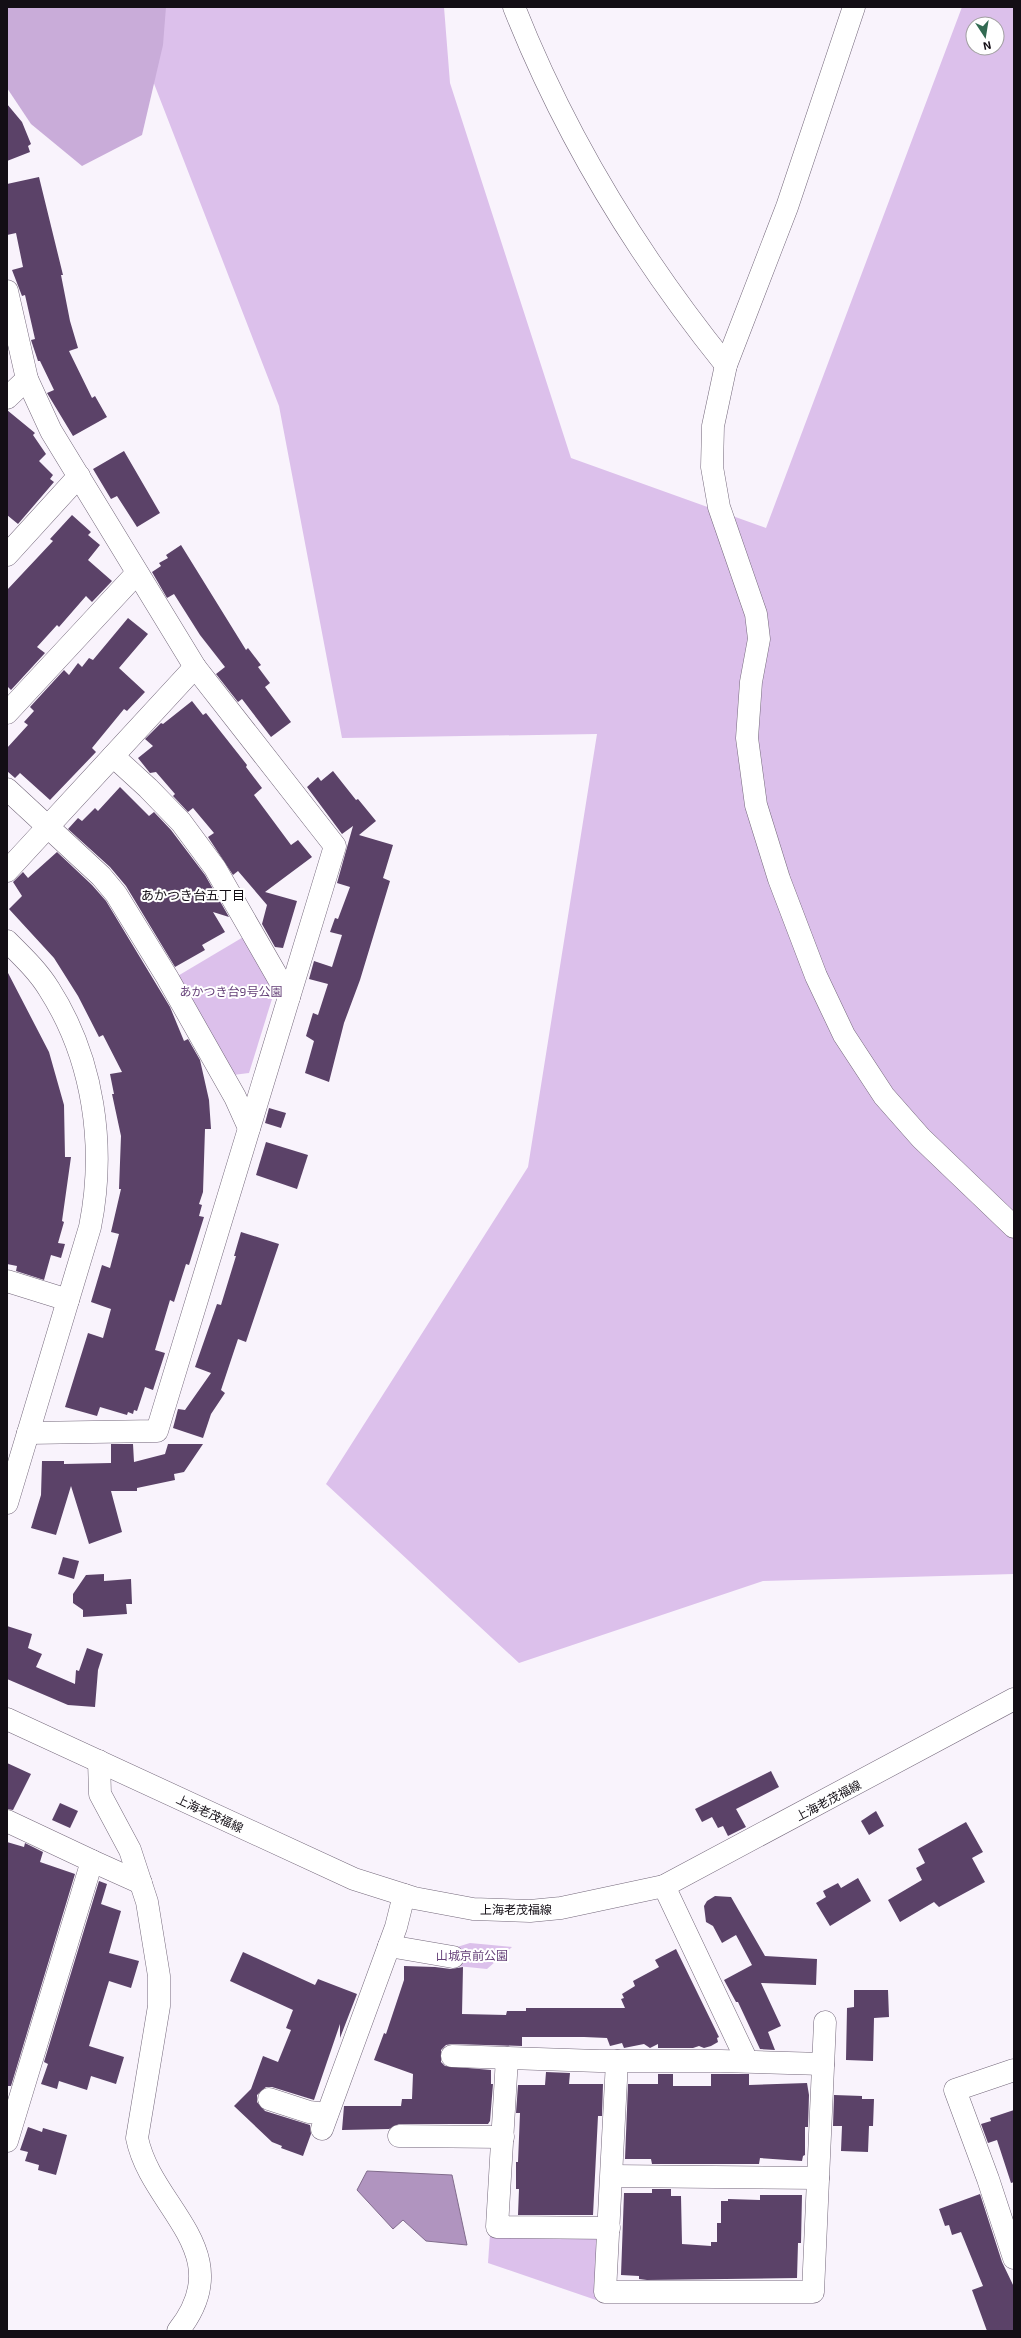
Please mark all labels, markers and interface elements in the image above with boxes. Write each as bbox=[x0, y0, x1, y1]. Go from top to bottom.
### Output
north arrow bbox=[965, 16, 1005, 56]
text: N bbox=[982, 39, 992, 53]
district label: あかつき台五丁目 bbox=[141, 887, 245, 903]
park label: あかつき台9号公園 bbox=[180, 984, 282, 998]
street label: 上海老茂福線 bbox=[793, 1777, 863, 1823]
street label: 上海老茂福線 bbox=[174, 1791, 246, 1835]
street label: 上海老茂福線 bbox=[480, 1902, 552, 1916]
park label: 山城京前公園 bbox=[436, 1948, 508, 1962]

